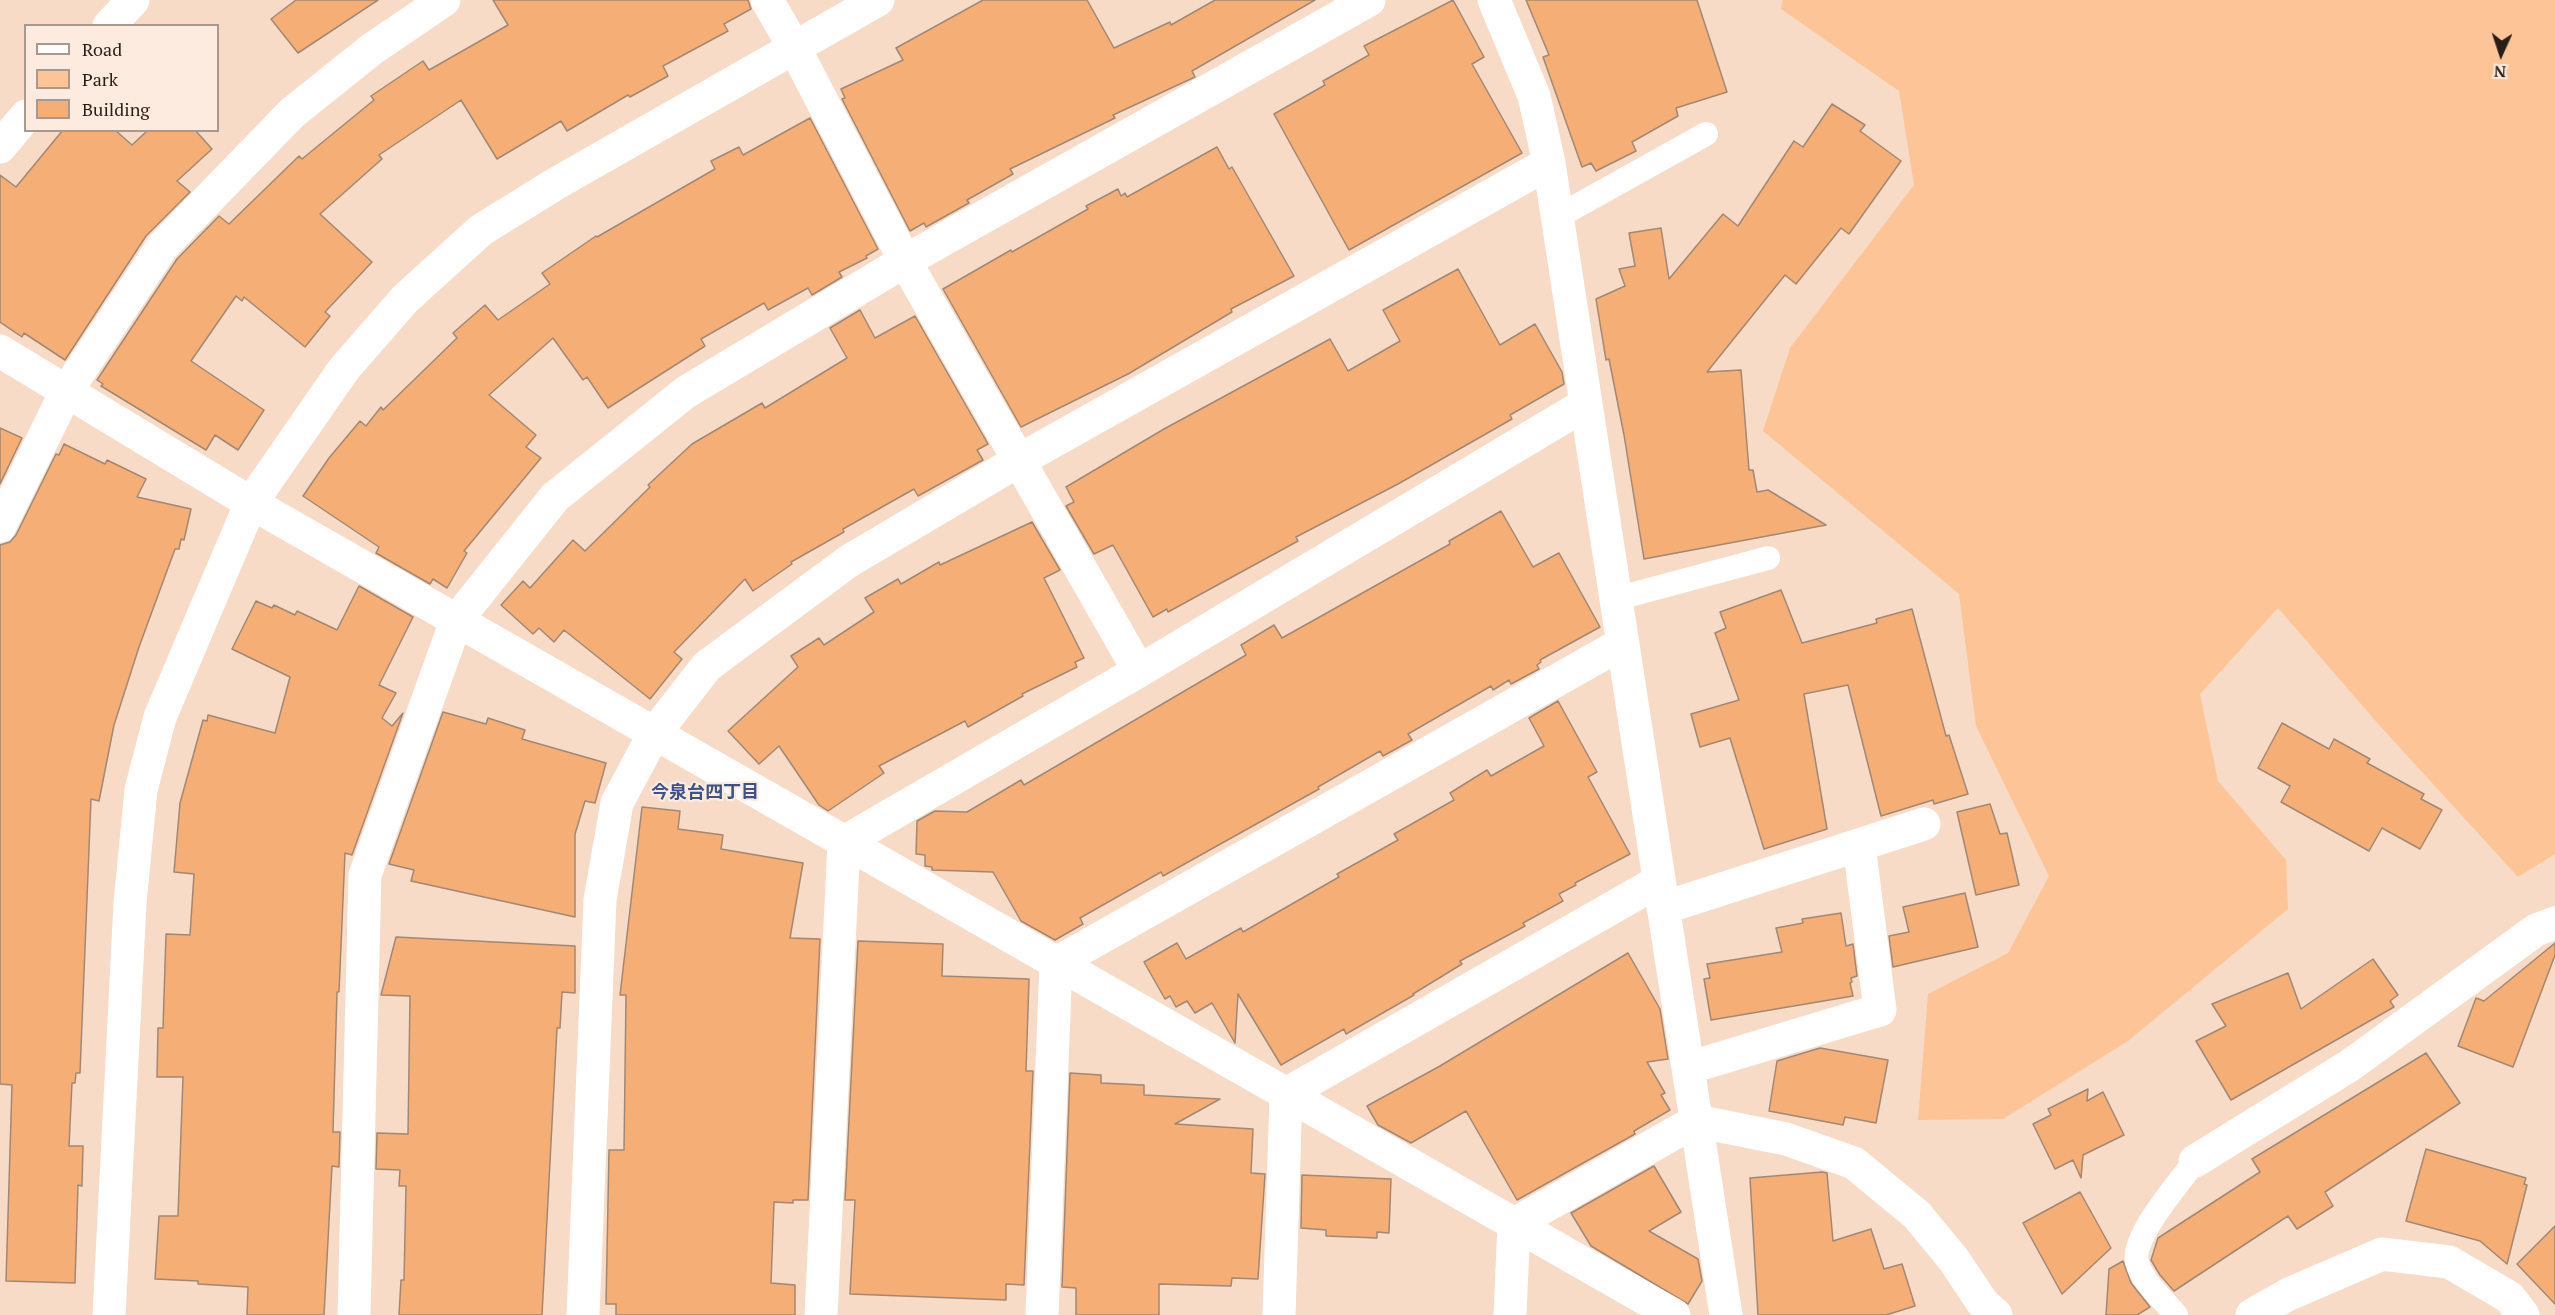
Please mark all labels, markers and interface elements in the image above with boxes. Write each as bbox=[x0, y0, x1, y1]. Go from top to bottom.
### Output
legend bbox=[24, 24, 219, 132]
north arrow bbox=[2471, 24, 2531, 84]
text: Road bbox=[82, 37, 122, 61]
text: N bbox=[2493, 61, 2507, 83]
text: Park bbox=[82, 67, 118, 91]
text: Building bbox=[82, 97, 150, 121]
district label: 今泉台四丁目 bbox=[651, 782, 759, 804]

